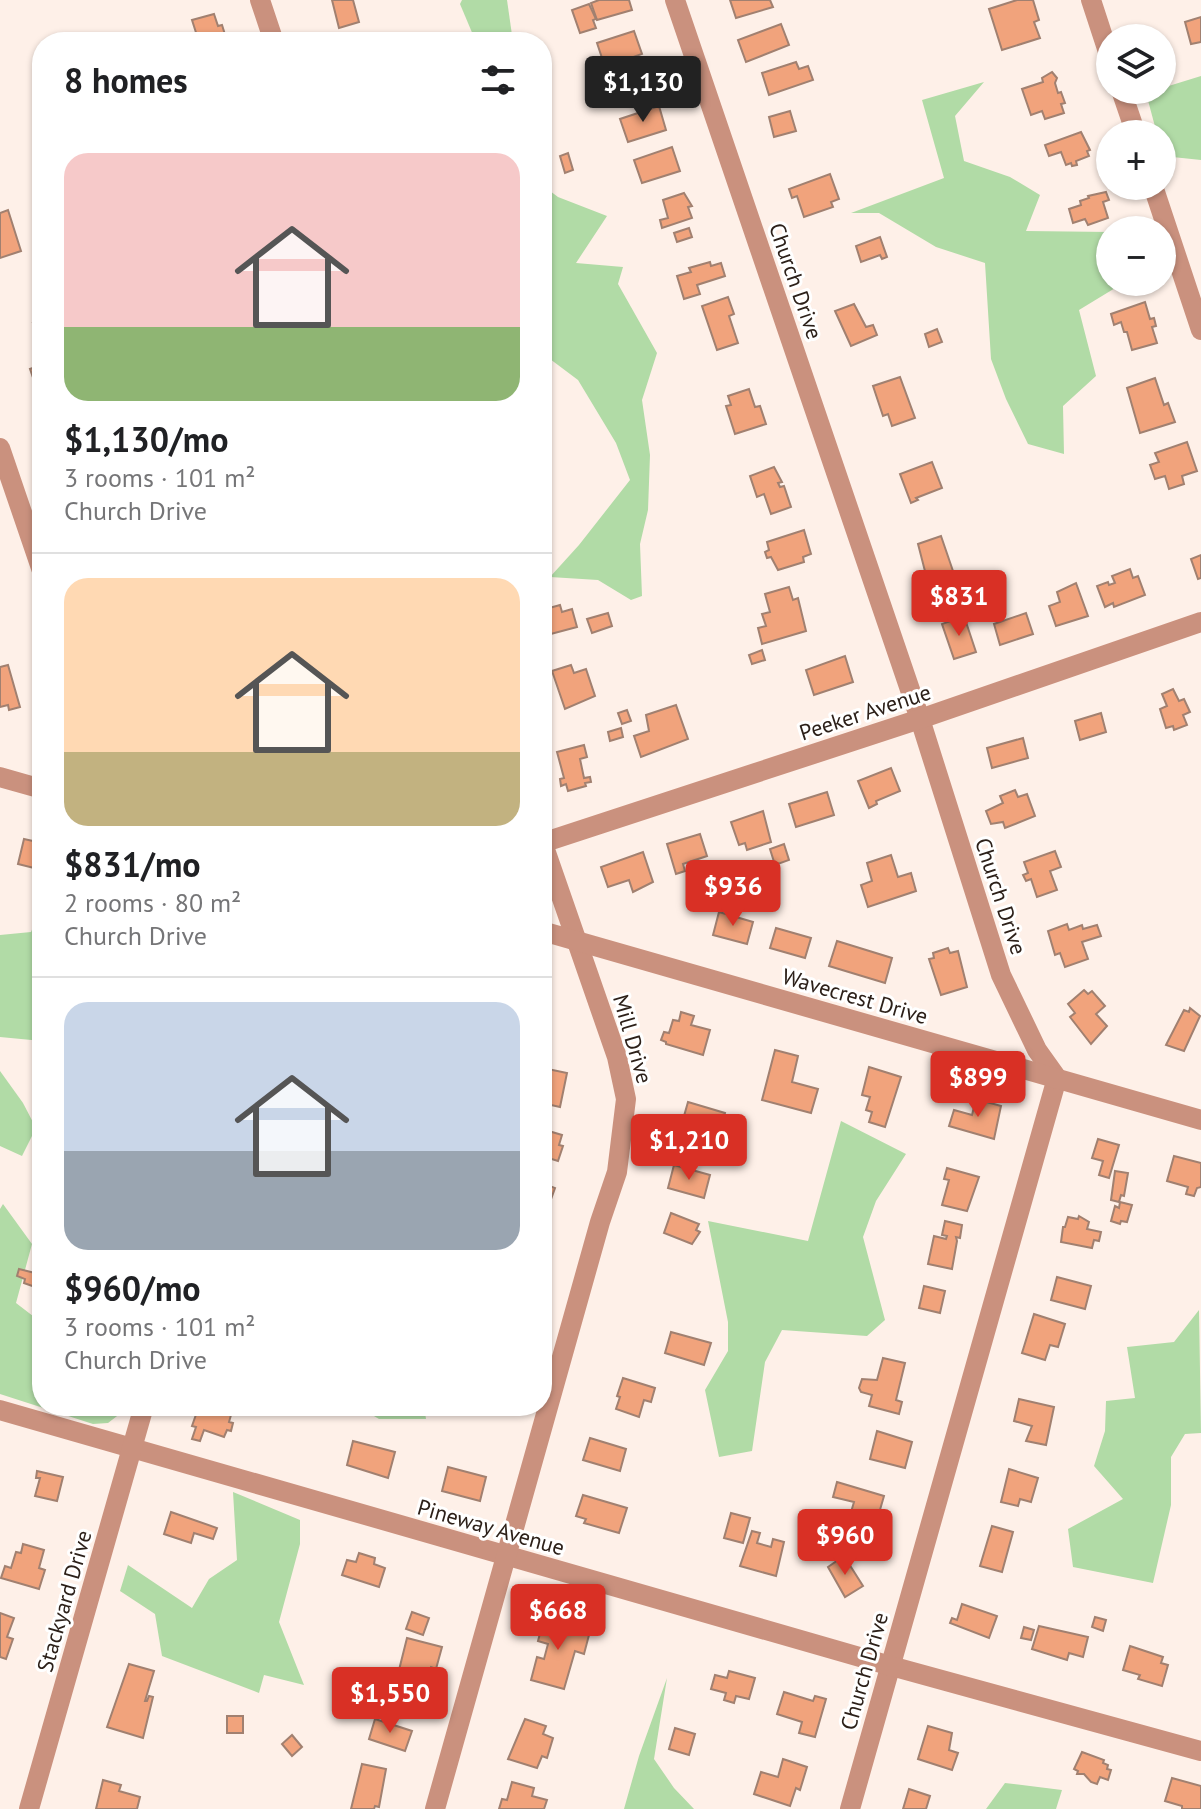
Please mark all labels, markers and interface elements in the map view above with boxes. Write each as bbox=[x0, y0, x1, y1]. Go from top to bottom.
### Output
map controls bbox=[1096, 24, 1176, 296]
button: layers bbox=[1096, 24, 1176, 104]
pin: $1,130 bbox=[578, 56, 708, 124]
text: 8 homes bbox=[64, 58, 188, 102]
icon: filters bbox=[476, 58, 520, 102]
text: $1,130 bbox=[603, 65, 683, 98]
button: + bbox=[1096, 120, 1176, 200]
icon: home bbox=[220, 205, 364, 349]
button: − bbox=[1096, 216, 1176, 296]
street label: Church Drive bbox=[763, 219, 829, 343]
text: $1,130/mo bbox=[64, 417, 228, 461]
text: 3 rooms · 101 m² bbox=[64, 461, 256, 494]
text: Church Drive bbox=[64, 494, 207, 527]
pin: $831 bbox=[912, 570, 1006, 638]
text: $831 bbox=[930, 579, 988, 612]
icon: home bbox=[220, 630, 364, 774]
street label: Peeker Avenue bbox=[796, 678, 934, 746]
street label: Church Drive bbox=[969, 834, 1033, 958]
text: $831/mo bbox=[64, 842, 201, 886]
pin: $936 bbox=[686, 860, 780, 928]
text: $936 bbox=[704, 869, 762, 902]
text: 2 rooms · 80 m² bbox=[64, 886, 241, 919]
text: Church Drive bbox=[64, 919, 207, 952]
street label: Wavecrest Drive bbox=[779, 962, 931, 1030]
street label: Mill Drive bbox=[607, 991, 659, 1087]
pin: $899 bbox=[931, 1051, 1025, 1119]
icon: home bbox=[220, 1054, 364, 1198]
text: $899 bbox=[949, 1060, 1007, 1093]
pin: $1,210 bbox=[624, 1114, 754, 1182]
text: $1,210 bbox=[649, 1123, 729, 1156]
text: $960/mo bbox=[64, 1266, 201, 1310]
text: 3 rooms · 101 m² bbox=[64, 1310, 256, 1343]
text: Church Drive bbox=[64, 1343, 207, 1376]
street label: Pineway Avenue bbox=[414, 1493, 568, 1561]
pin: $960 bbox=[798, 1509, 892, 1577]
text: $960 bbox=[816, 1518, 874, 1551]
street label: Stackyard Drive bbox=[30, 1527, 98, 1675]
pin: $668 bbox=[511, 1584, 605, 1652]
text: $668 bbox=[529, 1593, 587, 1626]
street label: Church Drive bbox=[834, 1609, 894, 1733]
pin: $1,550 bbox=[325, 1667, 455, 1735]
text: $1,550 bbox=[350, 1676, 430, 1709]

